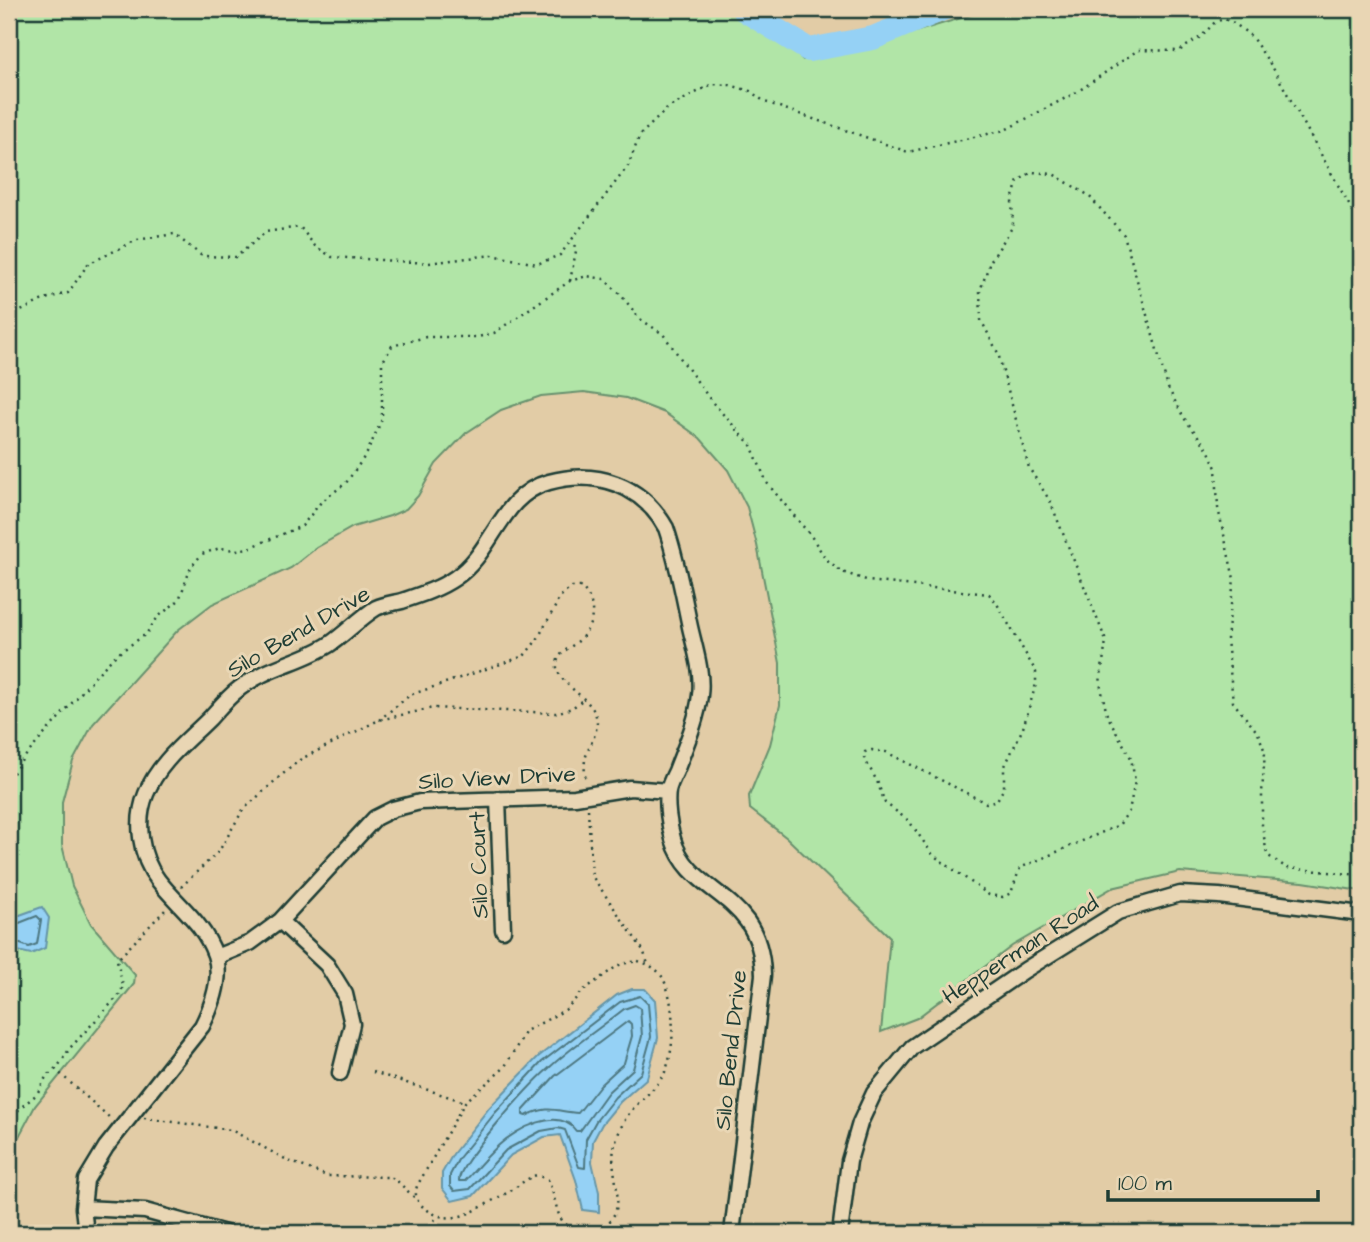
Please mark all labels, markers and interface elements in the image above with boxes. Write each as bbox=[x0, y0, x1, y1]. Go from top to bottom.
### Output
street label: Silo Bend Drive bbox=[221, 578, 376, 686]
street label: Silo View Drive bbox=[418, 758, 577, 798]
street label: Silo Court bbox=[461, 810, 497, 919]
street label: Hepperman Road bbox=[936, 887, 1105, 1012]
street label: Silo Bend Drive bbox=[707, 968, 755, 1132]
scale bar bbox=[1108, 1158, 1318, 1202]
text: 100 m bbox=[1118, 1169, 1173, 1198]

